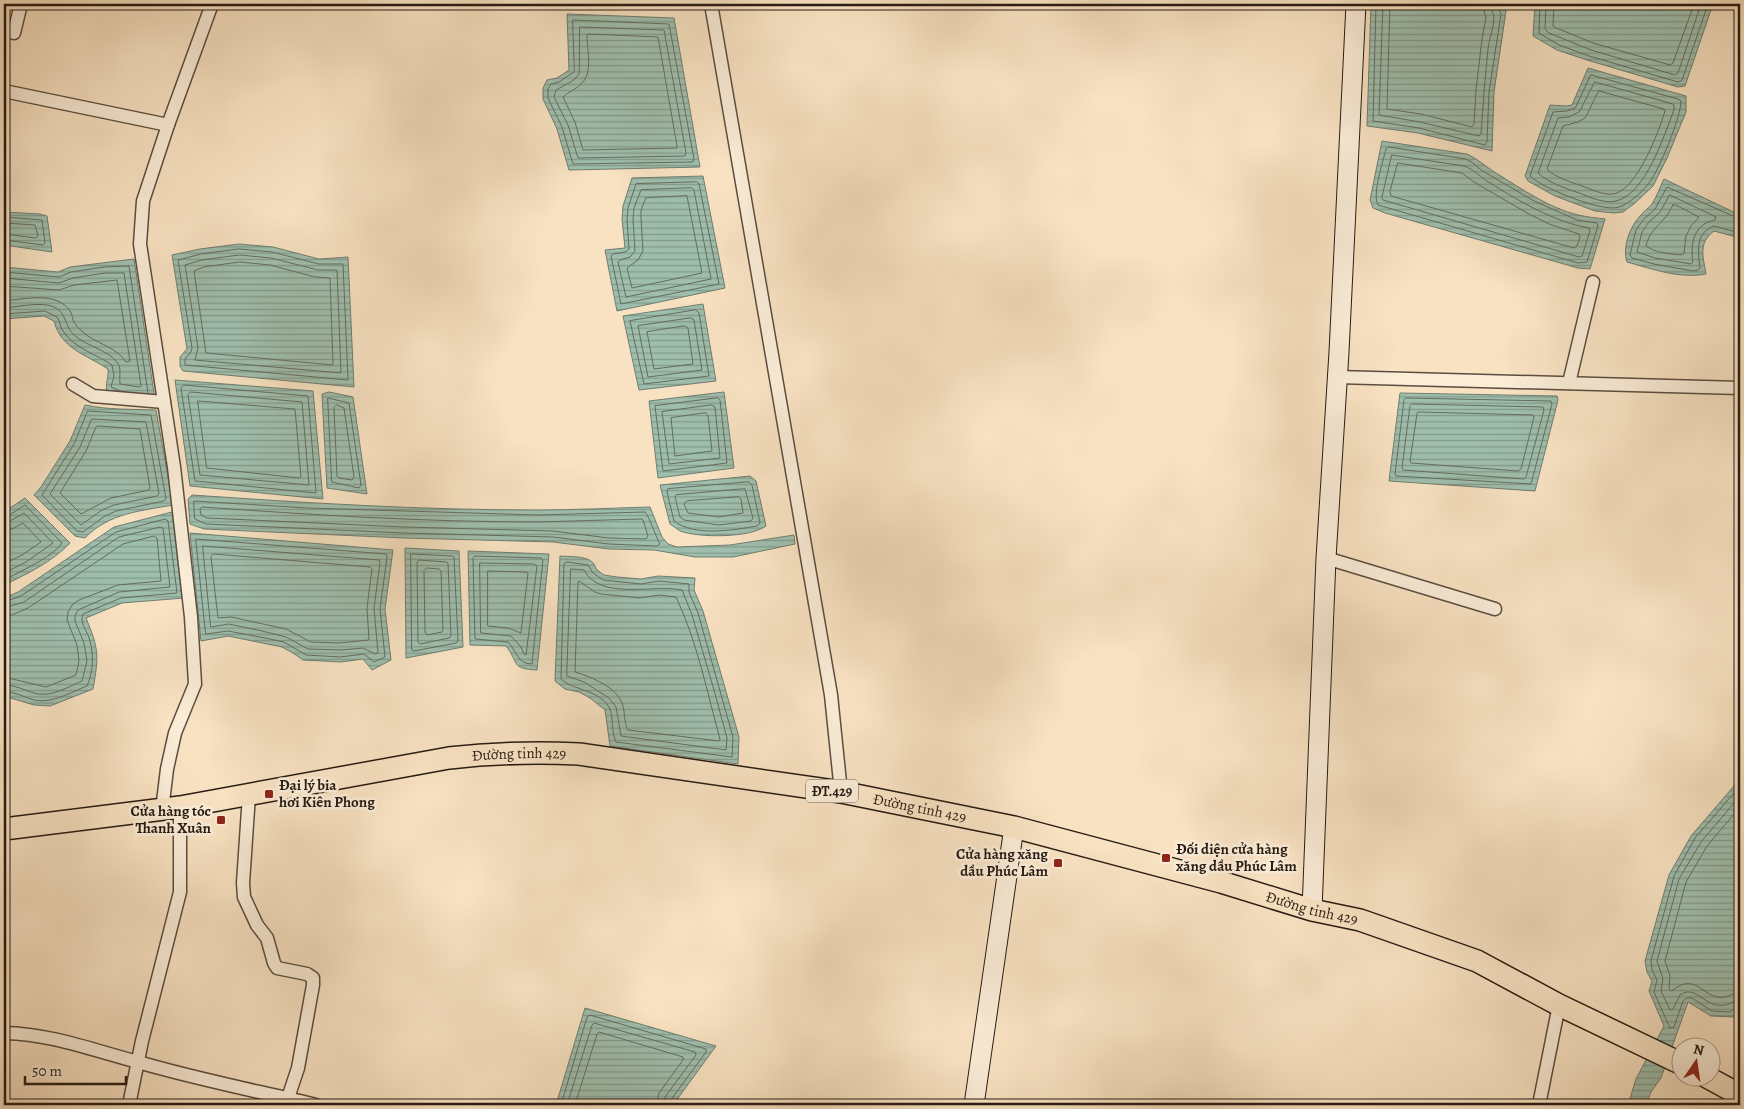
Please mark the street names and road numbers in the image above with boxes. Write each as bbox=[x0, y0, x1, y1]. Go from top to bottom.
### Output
street label: Đường tỉnh 429 bbox=[471, 743, 567, 766]
road number: ĐT.429 bbox=[806, 779, 858, 802]
street label: Đường tỉnh 429 bbox=[871, 789, 968, 827]
street label: Đường tỉnh 429 bbox=[1263, 886, 1360, 929]

